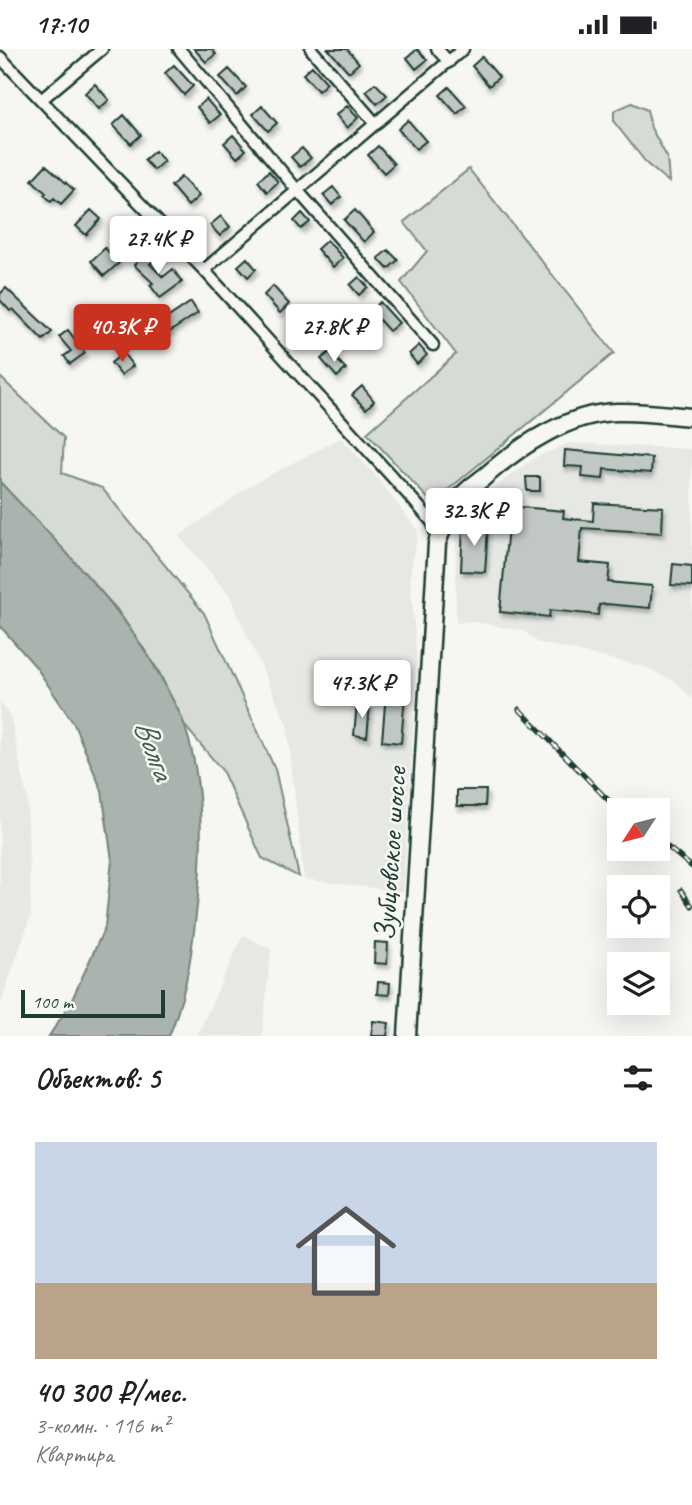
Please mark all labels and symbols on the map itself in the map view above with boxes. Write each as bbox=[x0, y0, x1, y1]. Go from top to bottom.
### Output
pin: 27.4K ₽ bbox=[93, 217, 223, 276]
pin: 40.3K ₽ bbox=[57, 305, 187, 364]
pin: 27.8K ₽ bbox=[269, 305, 399, 364]
pin: 32.3K ₽ bbox=[409, 489, 539, 548]
pin: 47.3K ₽ bbox=[297, 661, 427, 720]
water label: Волга bbox=[125, 714, 185, 788]
street label: Зубцовское шоссе bbox=[365, 764, 415, 942]
north arrow bbox=[607, 798, 670, 861]
scale bar bbox=[21, 987, 164, 1019]

